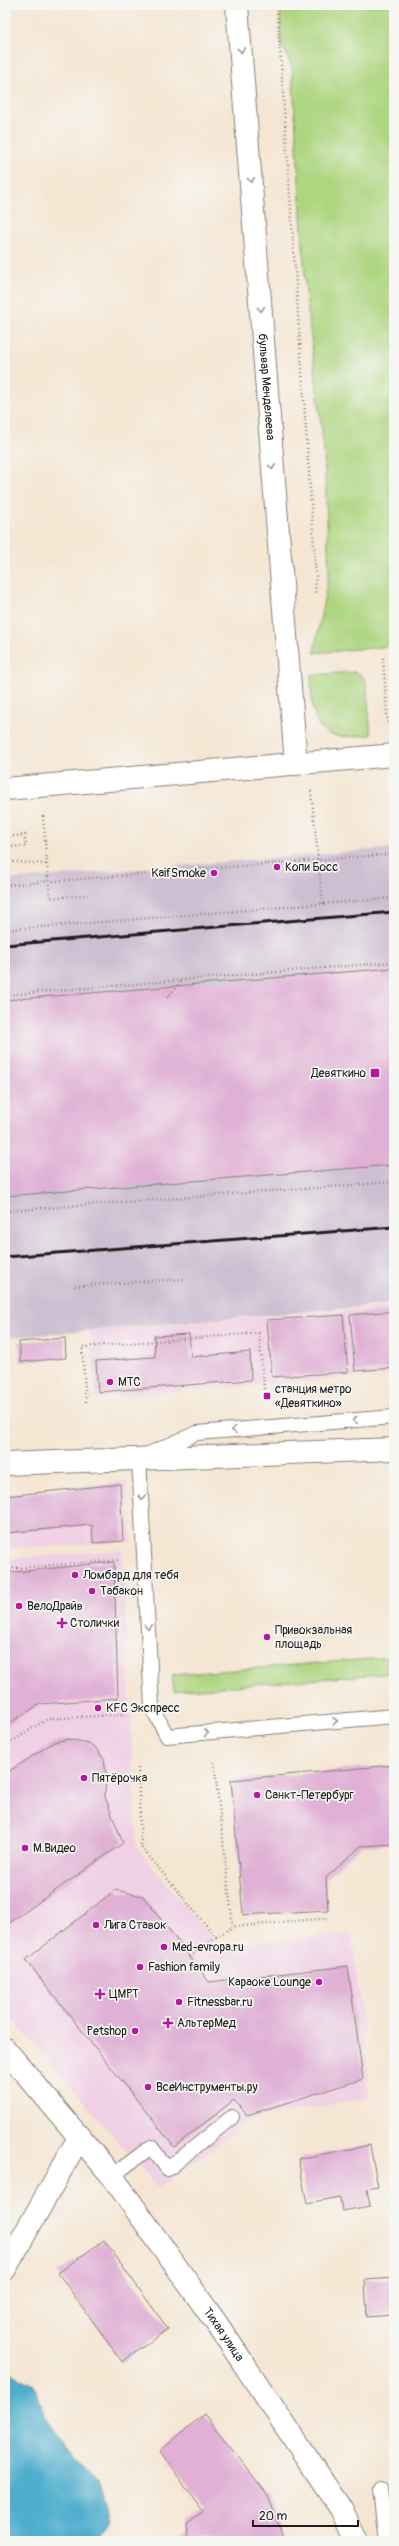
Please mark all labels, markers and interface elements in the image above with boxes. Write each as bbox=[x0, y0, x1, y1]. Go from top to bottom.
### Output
one-way arrow bbox=[237, 47, 246, 53]
one-way arrow bbox=[247, 177, 256, 183]
one-way arrow bbox=[256, 306, 265, 312]
street label: бульвар Менделеева bbox=[255, 333, 278, 441]
one-way arrow bbox=[268, 464, 277, 470]
place label: Копи Босс bbox=[285, 860, 338, 875]
marker: Копи Босс bbox=[272, 862, 282, 872]
place label: KaifSmoke bbox=[151, 866, 206, 881]
marker: KaifSmoke bbox=[209, 868, 219, 878]
place label: Девяткино bbox=[310, 1066, 367, 1081]
marker: Девяткино bbox=[369, 1067, 381, 1079]
place label: МТС bbox=[118, 1375, 141, 1390]
marker: МТС bbox=[105, 1377, 115, 1387]
place label: станция метро «Девяткино» bbox=[275, 1382, 352, 1411]
marker: станция метро «Девяткино» bbox=[262, 1391, 272, 1401]
one-way arrow bbox=[352, 1415, 358, 1424]
one-way arrow bbox=[231, 1425, 237, 1434]
one-way arrow bbox=[137, 1494, 146, 1500]
place label: Ломбард для тебя bbox=[82, 1568, 179, 1583]
marker: Ломбард для тебя bbox=[70, 1570, 80, 1580]
place label: Табакон bbox=[100, 1584, 143, 1599]
marker: Табакон bbox=[87, 1586, 97, 1596]
place label: ВелоДрайв bbox=[27, 1599, 83, 1614]
marker: ВелоДрайв bbox=[14, 1601, 24, 1611]
place label: Столички bbox=[70, 1616, 120, 1631]
marker: Столички bbox=[57, 1618, 67, 1628]
place label: Привокзальная площадь bbox=[275, 1623, 353, 1652]
one-way arrow bbox=[144, 1624, 152, 1630]
marker: Привокзальная площадь bbox=[262, 1632, 272, 1642]
place label: KFC Экспресс bbox=[106, 1701, 180, 1716]
marker: KFC Экспресс bbox=[93, 1703, 103, 1713]
one-way arrow bbox=[332, 1717, 338, 1726]
one-way arrow bbox=[203, 1728, 209, 1737]
place label: Пятёрочка bbox=[92, 1771, 148, 1786]
marker: Пятёрочка bbox=[79, 1773, 89, 1783]
place label: Санкт-Петербург bbox=[265, 1788, 354, 1803]
marker: Санкт-Петербург bbox=[252, 1790, 262, 1800]
place label: М.Видео bbox=[33, 1841, 77, 1856]
marker: М.Видео bbox=[20, 1843, 30, 1853]
place label: Лига Ставок bbox=[103, 1918, 166, 1933]
marker: Лига Ставок bbox=[91, 1920, 101, 1930]
place label: Med-evropa.ru bbox=[172, 1940, 244, 1955]
marker: Med-evropa.ru bbox=[159, 1942, 169, 1952]
place label: Fashion family bbox=[148, 1960, 220, 1975]
marker: Fashion family bbox=[135, 1962, 145, 1972]
place label: Караоке Lounge bbox=[228, 1975, 311, 1990]
marker: Караоке Lounge bbox=[314, 1977, 324, 1987]
place label: ЦМРТ bbox=[109, 1987, 139, 2002]
marker: ЦМРТ bbox=[94, 1988, 106, 2000]
place label: Fitnessbar.ru bbox=[187, 1995, 253, 2010]
marker: Fitnessbar.ru bbox=[174, 1997, 184, 2007]
place label: АльтерМед bbox=[177, 2016, 237, 2031]
marker: АльтерМед bbox=[162, 2017, 174, 2029]
place label: Petshop bbox=[86, 2024, 127, 2039]
marker: Petshop bbox=[130, 2026, 140, 2036]
place label: ВсеИнструменты.ру bbox=[156, 2080, 258, 2095]
marker: ВсеИнструменты.ру bbox=[143, 2082, 153, 2092]
street label: Тихая улица bbox=[200, 2305, 247, 2365]
scale bar bbox=[253, 2502, 358, 2528]
text: 20 m bbox=[259, 2509, 288, 2524]

